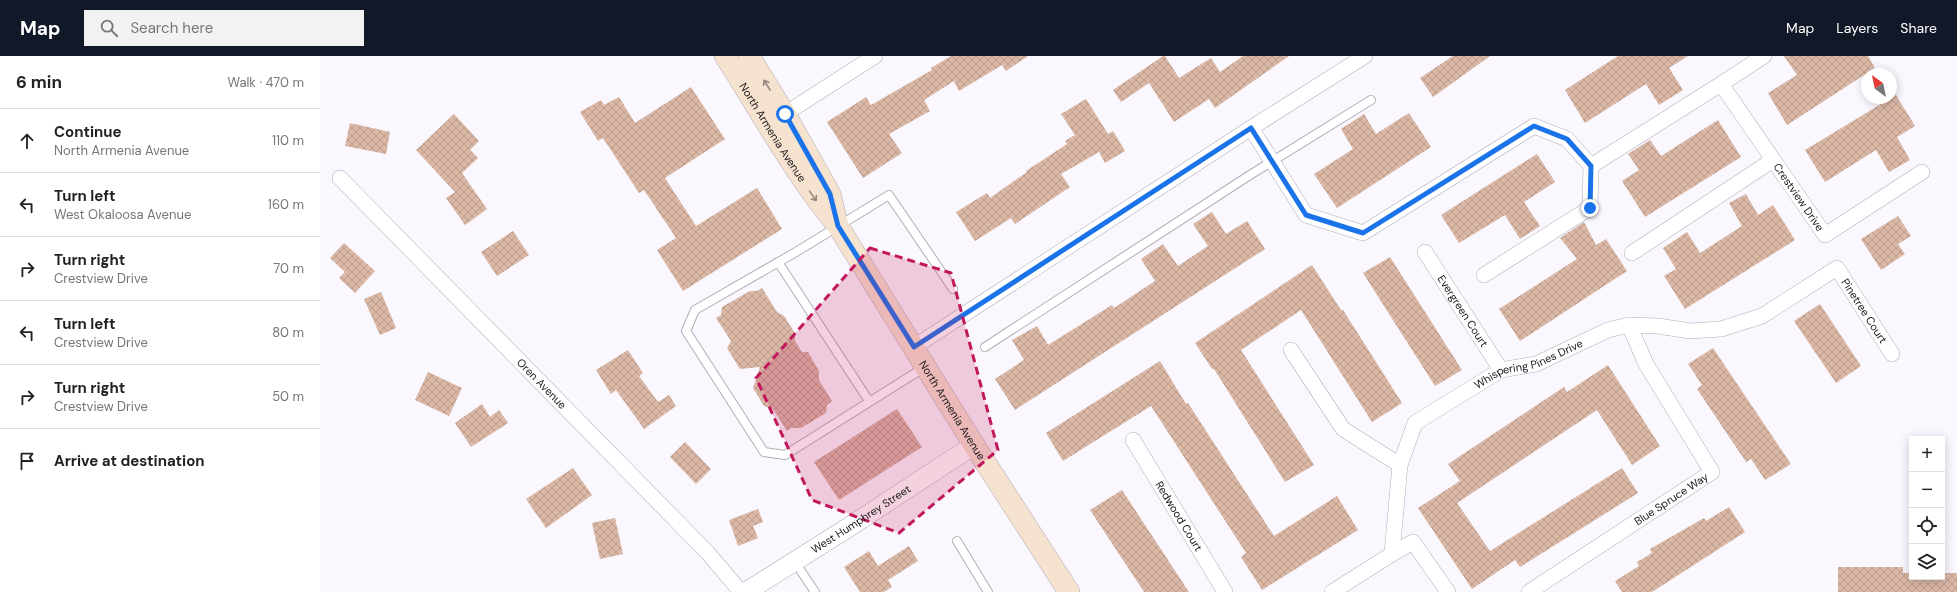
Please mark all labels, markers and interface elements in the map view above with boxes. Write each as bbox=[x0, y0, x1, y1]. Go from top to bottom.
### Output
search box bbox=[84, 10, 364, 46]
text: Map bbox=[20, 16, 60, 41]
icon: search bbox=[98, 17, 120, 39]
text: Search here bbox=[130, 18, 213, 38]
text: Map bbox=[1786, 19, 1814, 37]
text: Layers bbox=[1836, 19, 1878, 37]
text: Share bbox=[1900, 19, 1937, 37]
north arrow bbox=[1861, 68, 1897, 104]
text: 6 min bbox=[16, 71, 62, 93]
text: Walk · 470 m bbox=[227, 74, 304, 91]
one-way arrow bbox=[763, 79, 771, 91]
street label: North Armenia Avenue bbox=[737, 80, 809, 185]
route start bbox=[776, 105, 794, 123]
text: Continue bbox=[54, 122, 122, 142]
icon: ahead bbox=[16, 130, 38, 152]
text: 110 m bbox=[272, 132, 304, 149]
text: North Armenia Avenue bbox=[54, 142, 189, 159]
street label: Crestview Drive bbox=[1771, 160, 1827, 234]
text: Turn left bbox=[54, 186, 115, 206]
one-way arrow bbox=[809, 190, 817, 201]
icon: left bbox=[16, 194, 38, 216]
text: 160 m bbox=[268, 196, 304, 213]
route end bbox=[1581, 199, 1599, 217]
text: West Okaloosa Avenue bbox=[54, 206, 191, 223]
text: Turn right bbox=[54, 250, 125, 270]
icon: right bbox=[16, 258, 38, 280]
text: 70 m bbox=[273, 260, 304, 277]
text: Crestview Drive bbox=[54, 270, 148, 287]
street label: Evergreen Court bbox=[1435, 272, 1491, 349]
street label: Pinetree Court bbox=[1838, 276, 1890, 346]
text: Turn left bbox=[54, 314, 115, 334]
icon: left bbox=[16, 322, 38, 344]
text: 80 m bbox=[272, 324, 304, 341]
text: Crestview Drive bbox=[54, 334, 148, 351]
street label: Whispering Pines Drive bbox=[1472, 336, 1585, 392]
street label: Oren Avenue bbox=[514, 355, 570, 412]
street label: North Armenia Avenue bbox=[916, 358, 989, 462]
text: Turn right bbox=[54, 378, 125, 398]
icon: right bbox=[16, 386, 38, 408]
text: 50 m bbox=[272, 388, 304, 405]
text: Crestview Drive bbox=[54, 398, 148, 415]
map controls bbox=[1909, 436, 1945, 580]
button: + bbox=[1909, 436, 1945, 472]
icon: arrive bbox=[16, 450, 38, 472]
text: Arrive at destination bbox=[54, 451, 205, 471]
street label: Blue Spruce Way bbox=[1631, 469, 1711, 528]
button: − bbox=[1909, 472, 1945, 508]
street label: Redwood Court bbox=[1152, 478, 1206, 554]
street label: West Humphrey Street bbox=[808, 482, 913, 556]
button: locate bbox=[1909, 508, 1945, 544]
button: layers bbox=[1909, 544, 1945, 580]

